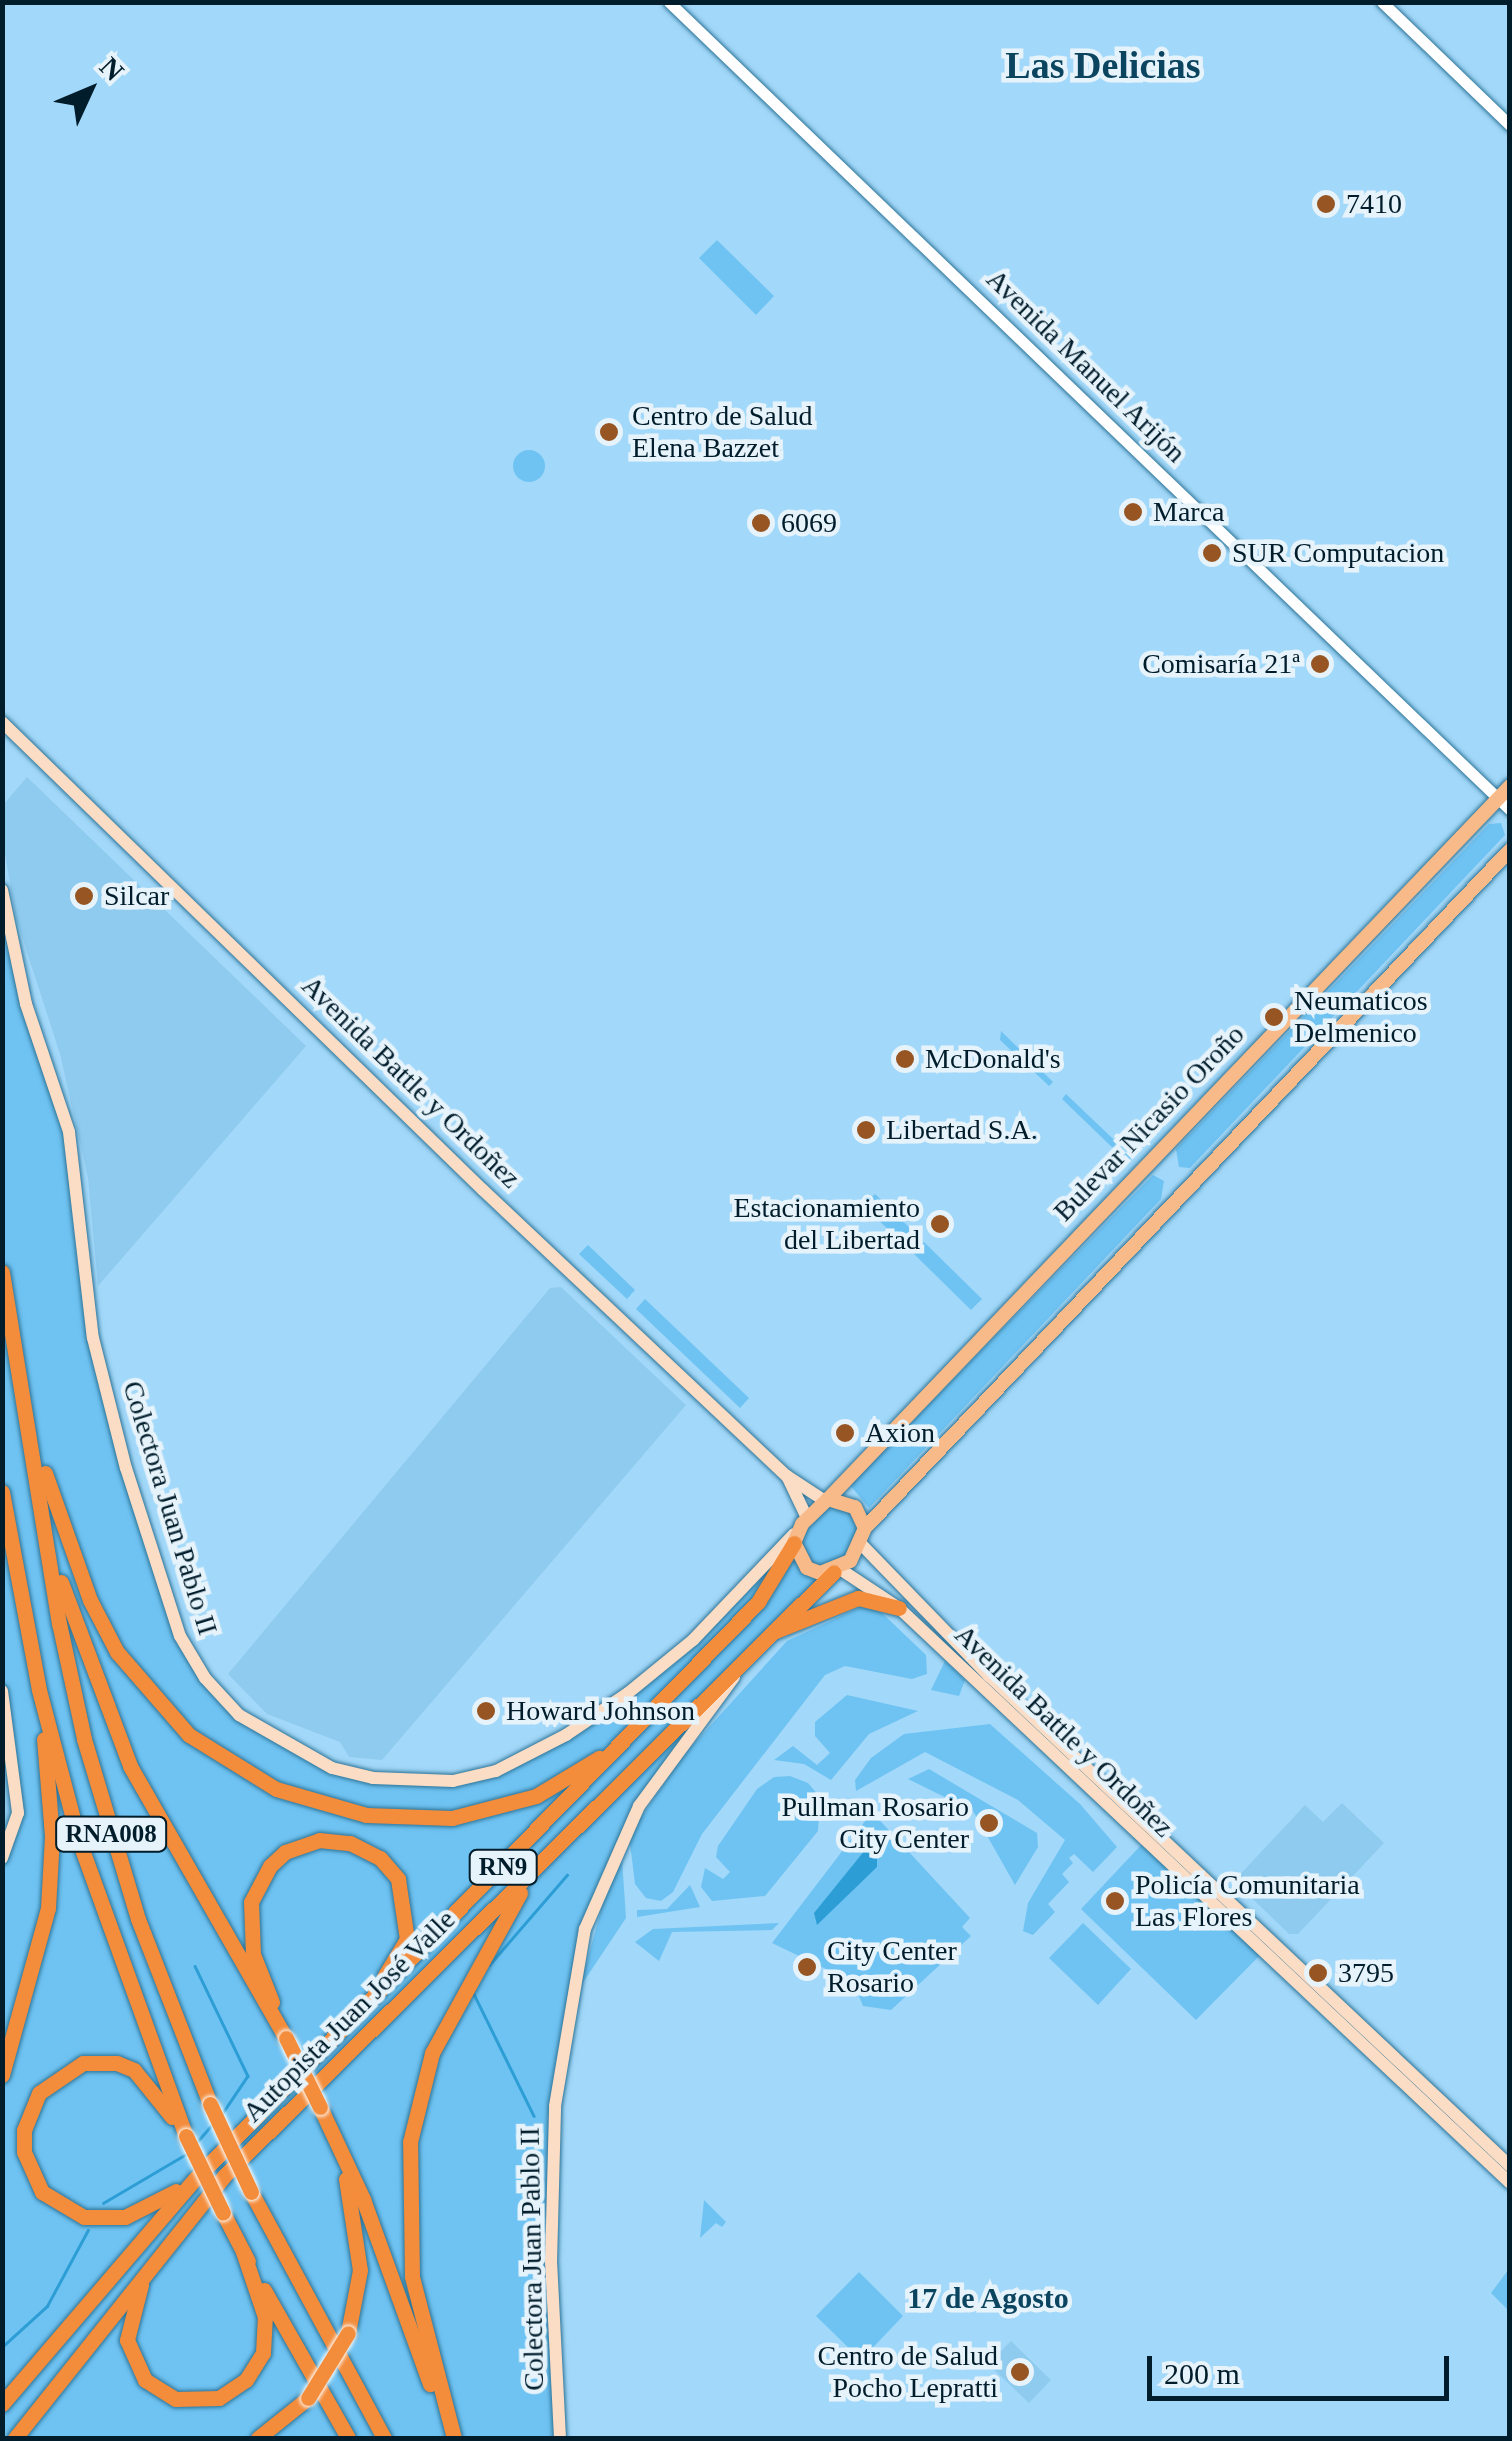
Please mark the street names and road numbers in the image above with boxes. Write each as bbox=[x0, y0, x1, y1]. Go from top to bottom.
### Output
street label: Avenida Manuel Arijón bbox=[979, 262, 1193, 470]
street label: Avenida Battle y Ordoñez bbox=[295, 969, 527, 1195]
street label: Bulevar Nicasio Oroño bbox=[1047, 1018, 1251, 1228]
street label: Colectora Juan Pablo II bbox=[115, 1377, 225, 1639]
street label: Avenida Battle y Ordoñez bbox=[948, 1618, 1180, 1844]
road number: RNA008 bbox=[54, 1814, 168, 1854]
road number: RN9 bbox=[468, 1847, 538, 1887]
street label: Autopista Juan José Valle bbox=[236, 1903, 462, 2129]
street label: Colectora Juan Pablo II bbox=[513, 2127, 551, 2391]

